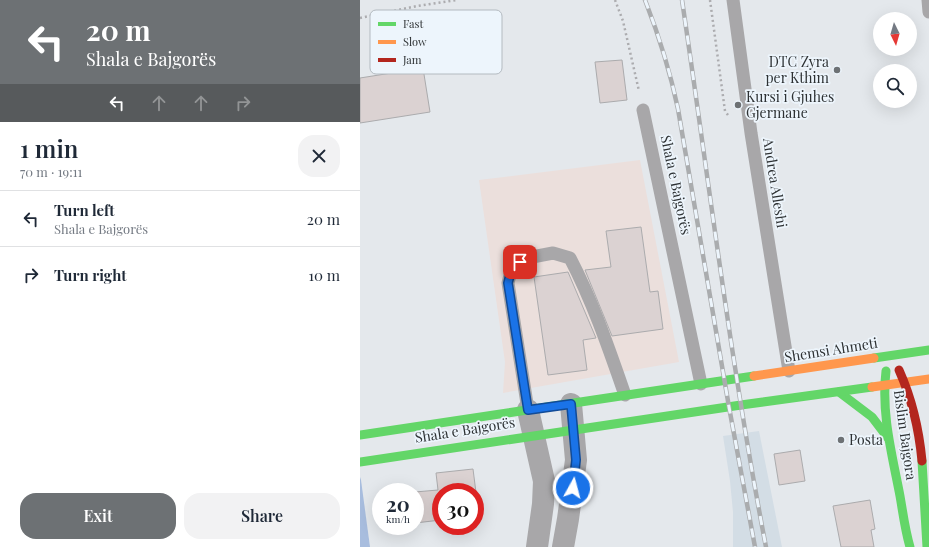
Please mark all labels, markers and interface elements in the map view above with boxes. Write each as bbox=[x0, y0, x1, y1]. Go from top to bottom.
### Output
legend bbox=[370, 10, 502, 74]
text: 20 m bbox=[86, 11, 151, 48]
north arrow bbox=[873, 12, 917, 56]
map controls bbox=[873, 12, 917, 108]
icon: left bbox=[20, 16, 72, 68]
text: Fast bbox=[403, 16, 423, 31]
text: Slow bbox=[403, 34, 427, 49]
text: Shala e Bajgorës bbox=[86, 47, 216, 71]
text: Jam bbox=[402, 52, 422, 67]
place label: DTC Zyra per Kthim bbox=[765, 52, 830, 87]
button: search bbox=[873, 64, 917, 108]
marker: DTC Zyra per Kthim bbox=[832, 65, 842, 75]
place label: Kursi i Gjuhes Gjermane bbox=[746, 87, 834, 122]
icon: left bbox=[106, 92, 128, 114]
icon: ahead bbox=[148, 92, 170, 114]
icon: ahead bbox=[190, 92, 212, 114]
icon: right bbox=[232, 92, 254, 114]
marker: Kursi i Gjuhes Gjermane bbox=[733, 100, 743, 110]
text: 1 min bbox=[20, 132, 78, 164]
street label: Shala e Bajgorës bbox=[657, 133, 696, 236]
button: close bbox=[298, 135, 340, 177]
street label: Andrea Alleshi bbox=[759, 136, 792, 229]
text: 70 m · 19:11 bbox=[20, 163, 82, 180]
text: Turn left bbox=[54, 200, 115, 220]
icon: left bbox=[20, 208, 42, 230]
text: 20 m bbox=[307, 209, 340, 229]
text: Shala e Bajgorës bbox=[54, 220, 148, 237]
pin bbox=[503, 245, 537, 279]
icon: arrive bbox=[509, 251, 531, 273]
icon: right bbox=[20, 264, 42, 286]
text: Turn right bbox=[54, 265, 127, 285]
text: 10 m bbox=[308, 265, 340, 285]
street label: Shemsi Ahmeti bbox=[783, 333, 879, 366]
street label: Bislim Bajgora bbox=[890, 389, 921, 481]
street label: Shala e Bajgorës bbox=[413, 412, 516, 447]
place label: Posta bbox=[849, 430, 883, 449]
marker: Posta bbox=[836, 435, 846, 445]
position arrow bbox=[552, 467, 594, 509]
speed limit sign: 30 bbox=[432, 483, 484, 535]
text: 20 bbox=[386, 490, 410, 517]
button: Exit bbox=[20, 493, 176, 539]
button: Share bbox=[184, 493, 340, 539]
text: km/h bbox=[386, 512, 410, 526]

